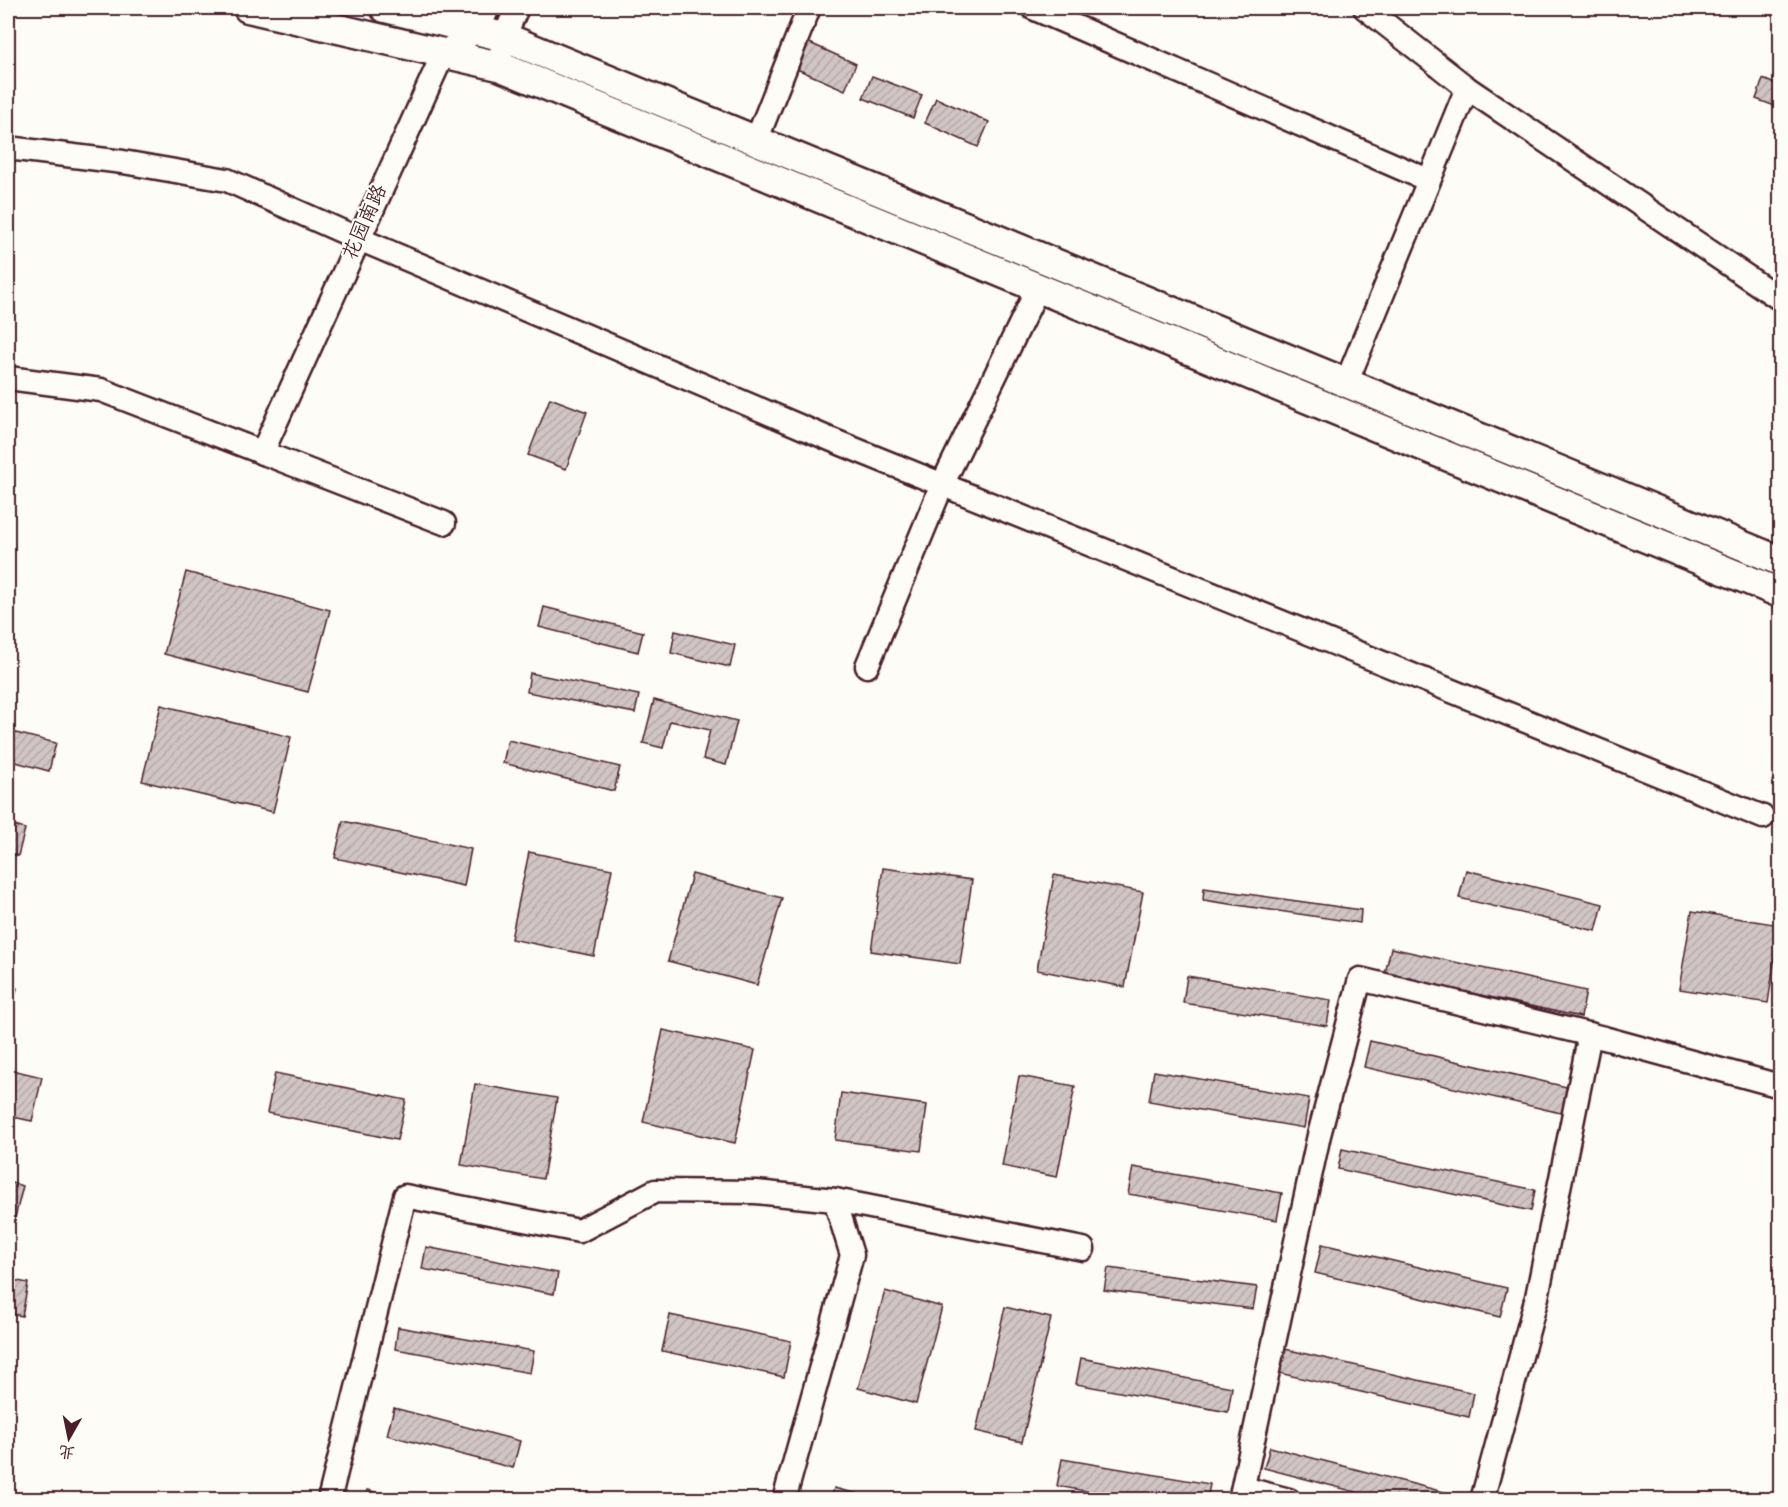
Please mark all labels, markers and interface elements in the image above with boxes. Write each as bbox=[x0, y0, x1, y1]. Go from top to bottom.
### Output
street label: 花园南路 bbox=[338, 180, 394, 264]
north arrow bbox=[39, 1408, 99, 1468]
text: 北 bbox=[58, 1439, 77, 1461]

